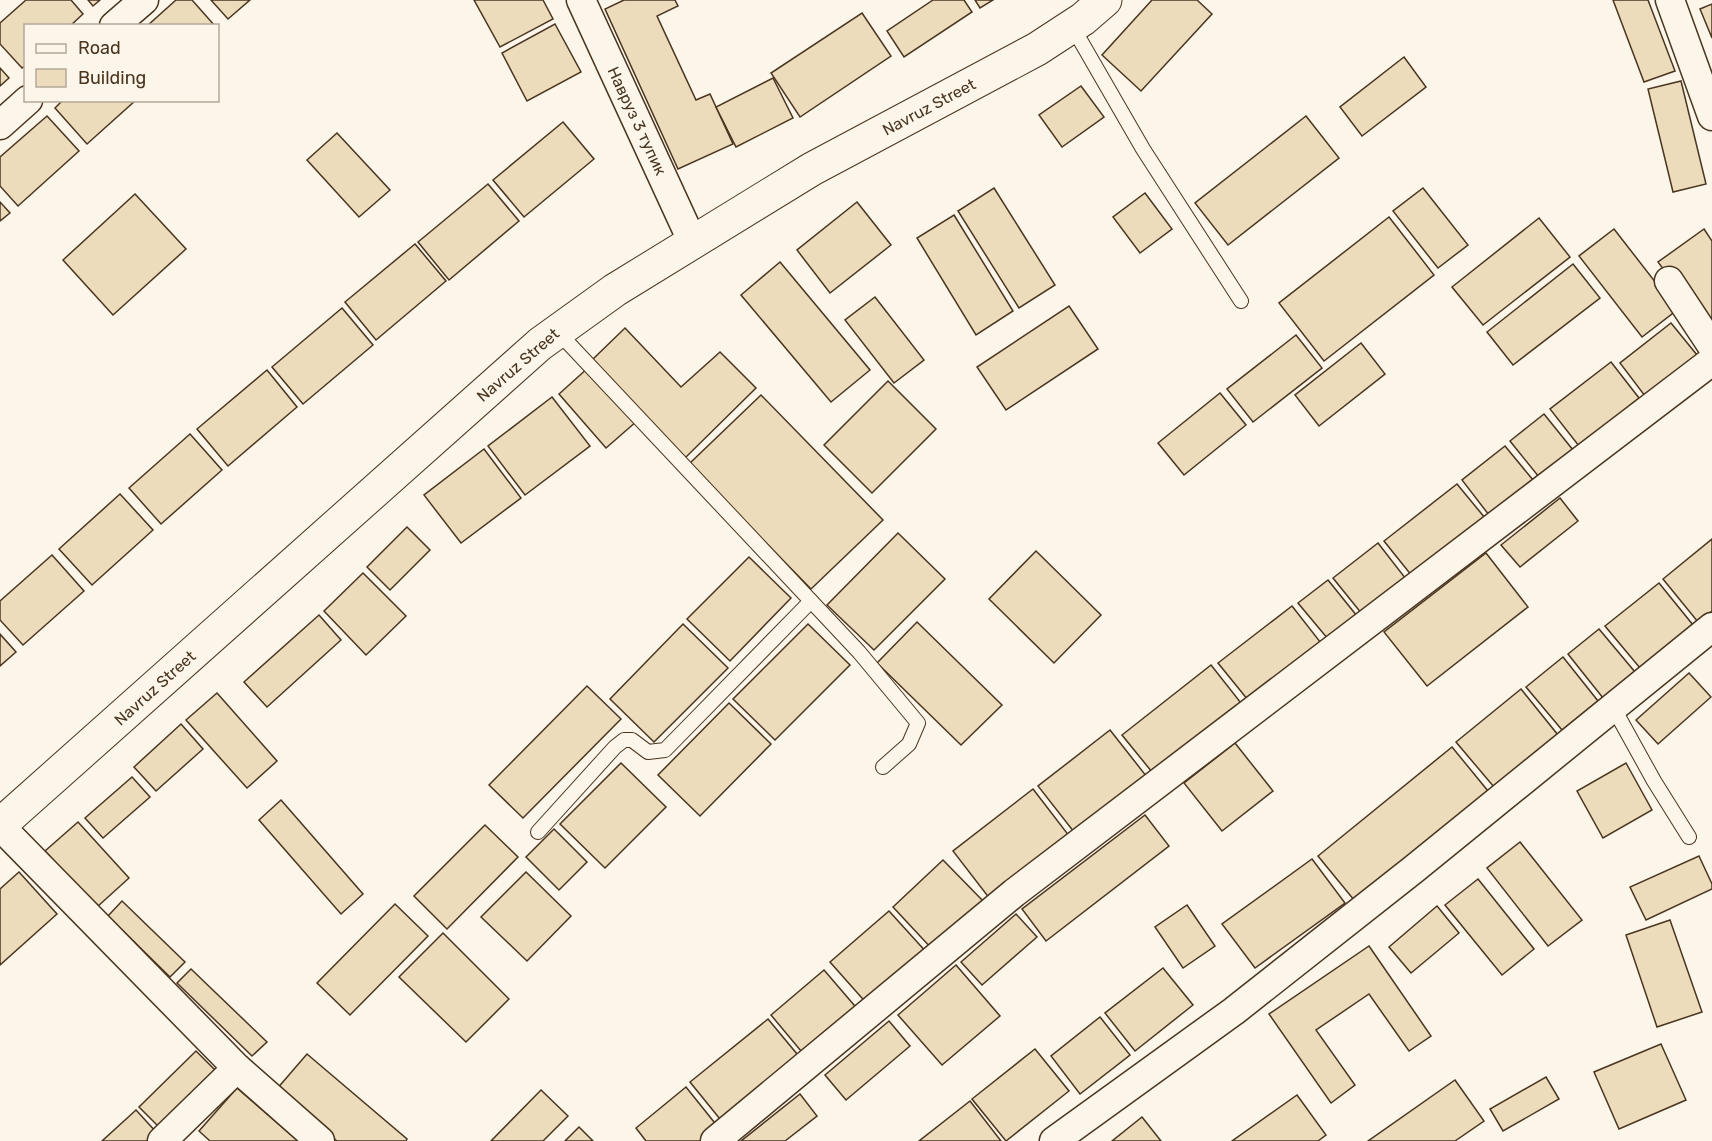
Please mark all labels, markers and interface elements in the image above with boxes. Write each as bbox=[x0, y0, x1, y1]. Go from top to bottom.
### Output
legend bbox=[24, 24, 219, 102]
text: Road bbox=[78, 37, 121, 59]
street label: Навруз 3 тупик bbox=[604, 64, 671, 179]
text: Building bbox=[78, 67, 146, 89]
street label: Navruz Street bbox=[879, 75, 979, 139]
street label: Navruz Street bbox=[473, 324, 563, 406]
street label: Navruz Street bbox=[110, 647, 200, 729]

